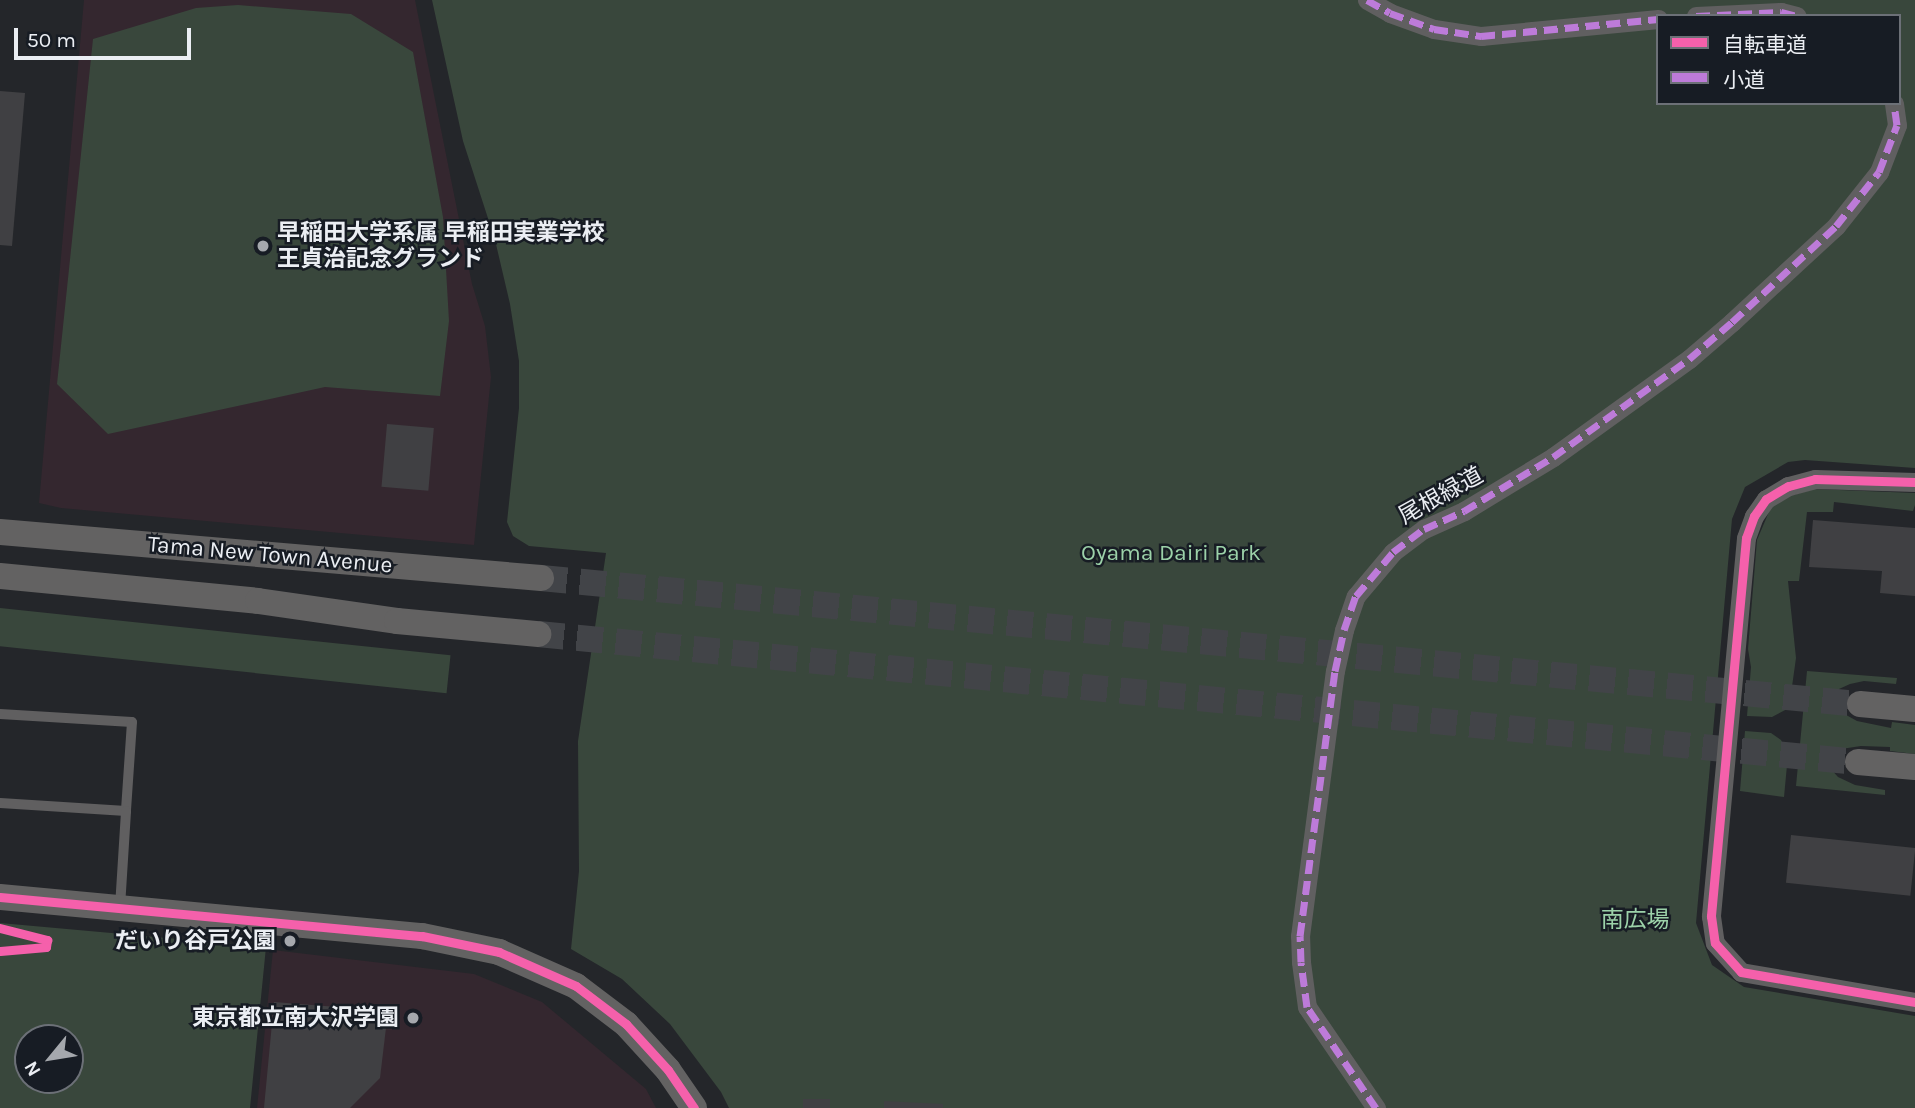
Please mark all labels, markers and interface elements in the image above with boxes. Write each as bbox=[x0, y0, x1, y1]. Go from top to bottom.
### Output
scale bar bbox=[18, 14, 194, 58]
legend bbox=[1656, 14, 1901, 105]
text: 50 m bbox=[27, 28, 76, 52]
text: 自転車道 bbox=[1723, 33, 1807, 57]
text: 小道 bbox=[1723, 68, 1765, 92]
place label: 早稲田大学系属 早稲田実業学校 王貞治記念グランド bbox=[277, 219, 605, 273]
marker: 早稲田大学系属 早稲田実業学校 王貞治記念グランド bbox=[255, 238, 271, 254]
street label: 尾根緑道 bbox=[1394, 462, 1488, 530]
street label: Tama New Town Avenue bbox=[147, 531, 393, 579]
park label: Oyama Dairi Park bbox=[1081, 539, 1261, 567]
park label: 南広場 bbox=[1601, 906, 1669, 934]
place label: だいり谷戸公園 bbox=[115, 927, 276, 955]
marker: だいり谷戸公園 bbox=[282, 933, 298, 949]
place label: 東京都立南大沢学園 bbox=[192, 1004, 399, 1032]
marker: 東京都立南大沢学園 bbox=[405, 1010, 421, 1026]
north arrow bbox=[14, 1024, 84, 1094]
text: N bbox=[20, 1057, 45, 1080]

